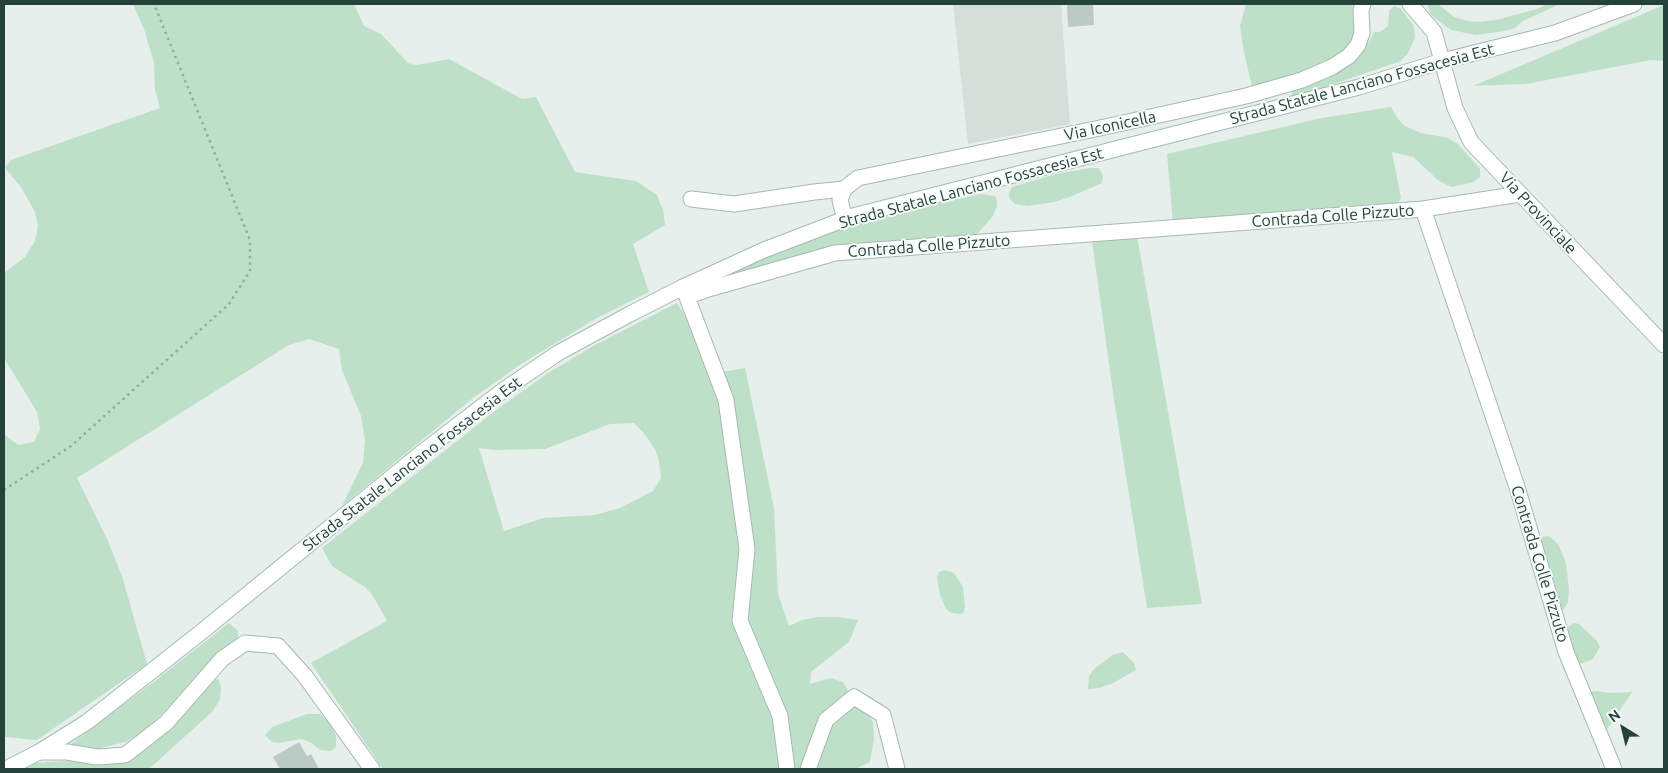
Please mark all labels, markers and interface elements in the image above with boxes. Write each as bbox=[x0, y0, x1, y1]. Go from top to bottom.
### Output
street label: Strada Statale Lanciano Fossacesia Est bbox=[1228, 39, 1496, 129]
street label: Via Iconicella bbox=[1062, 107, 1158, 145]
street label: Strada Statale Lanciano Fossacesia Est bbox=[837, 143, 1105, 233]
street label: Via Provinciale bbox=[1495, 168, 1581, 258]
street label: Contrada Colle Pizzuto bbox=[1251, 201, 1415, 231]
street label: Contrada Colle Pizzuto bbox=[847, 231, 1011, 261]
street label: Strada Statale Lanciano Fossacesia Est bbox=[299, 373, 525, 555]
street label: Contrada Colle Pizzuto bbox=[1507, 483, 1573, 645]
north arrow bbox=[1598, 703, 1648, 753]
text: N bbox=[1605, 706, 1623, 725]

